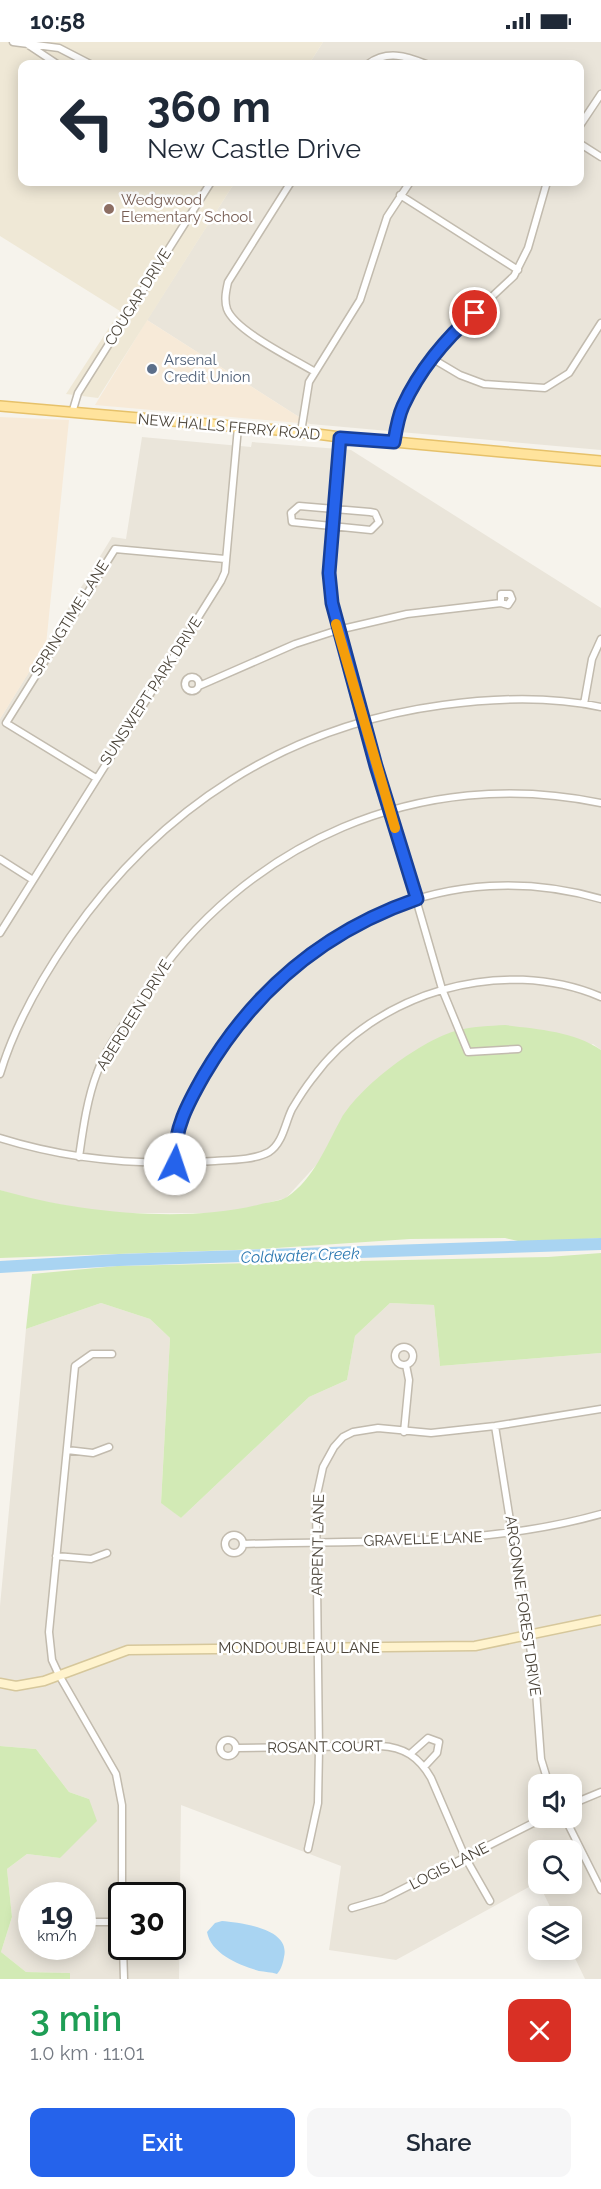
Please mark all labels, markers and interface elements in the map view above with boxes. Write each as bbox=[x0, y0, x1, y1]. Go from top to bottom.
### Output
text: 10:58 bbox=[30, 8, 85, 34]
text: 360 m bbox=[147, 83, 271, 132]
icon: left bbox=[48, 84, 126, 162]
text: New Castle Drive bbox=[147, 133, 361, 164]
place label: Wedgwood Elementary School bbox=[121, 191, 253, 226]
marker: Wedgwood Elementary School bbox=[102, 202, 116, 216]
street label: COUGAR DRIVE bbox=[101, 245, 175, 349]
pin bbox=[449, 287, 500, 338]
icon: arrive bbox=[458, 296, 491, 329]
place label: Arsenal Credit Union bbox=[164, 351, 251, 386]
marker: Arsenal Credit Union bbox=[145, 362, 159, 376]
street label: NEW HALLS FERRY ROAD bbox=[137, 410, 321, 444]
street label: SPRINGTIME LANE bbox=[27, 557, 113, 679]
street label: SUNSWEPT PARK DRIVE bbox=[96, 614, 206, 768]
street label: ABERDEEN DRIVE bbox=[93, 956, 175, 1074]
position arrow bbox=[143, 1132, 207, 1196]
water label: Coldwater Creek bbox=[240, 1244, 360, 1267]
street label: ARPENT LANE bbox=[308, 1494, 328, 1596]
street label: ARGONNE FOREST DRIVE bbox=[501, 1515, 545, 1697]
street label: GRAVELLE LANE bbox=[363, 1528, 483, 1550]
street label: MONDOUBLEAU LANE bbox=[218, 1639, 380, 1657]
street label: ROSANT COURT bbox=[267, 1737, 383, 1757]
map controls bbox=[528, 1774, 582, 1960]
button: sound bbox=[528, 1774, 582, 1828]
street label: LOGIS LANE bbox=[406, 1838, 492, 1894]
button: search bbox=[528, 1840, 582, 1894]
speed limit sign: 30 bbox=[108, 1882, 186, 1960]
text: 19 bbox=[41, 1896, 73, 1931]
button: layers bbox=[528, 1906, 582, 1960]
text: km/h bbox=[37, 1927, 77, 1945]
text: 3 min bbox=[30, 1997, 122, 2039]
button: close bbox=[508, 1999, 571, 2062]
text: 1.0 km · 11:01 bbox=[30, 2041, 144, 2065]
button: Exit bbox=[30, 2108, 295, 2177]
button: Share bbox=[307, 2108, 571, 2177]

